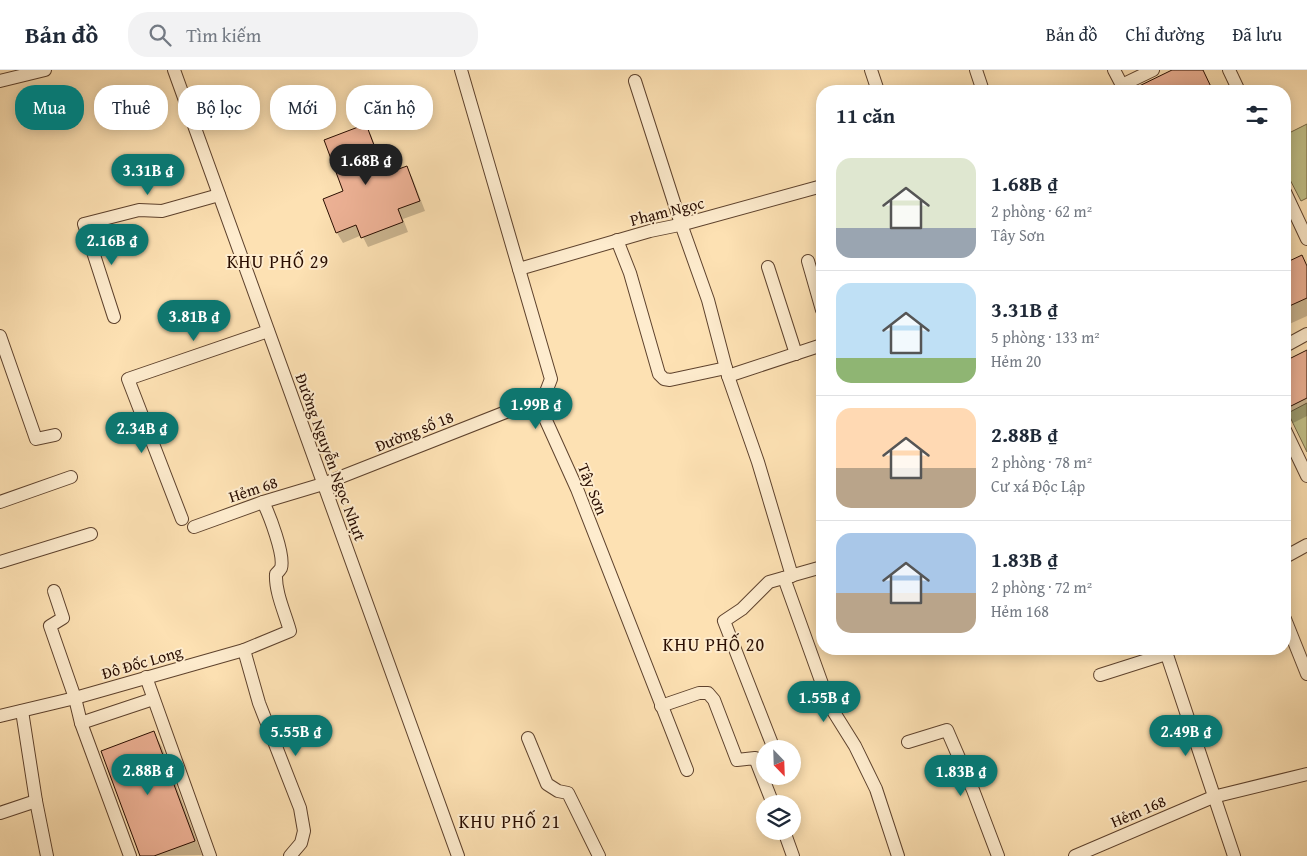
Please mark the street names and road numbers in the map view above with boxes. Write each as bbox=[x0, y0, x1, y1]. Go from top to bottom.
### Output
street label: Phạm Ngọc bbox=[628, 190, 706, 232]
street label: Đường Nguyễn Ngọc Nhựt bbox=[290, 370, 373, 544]
street label: Đường số 18 bbox=[371, 404, 457, 458]
street label: Tây Sơn bbox=[572, 460, 614, 518]
street label: Hẻm 68 bbox=[225, 470, 281, 508]
street label: Đô Đốc Long bbox=[99, 639, 185, 685]
street label: Hẻm 168 bbox=[1107, 789, 1170, 833]

